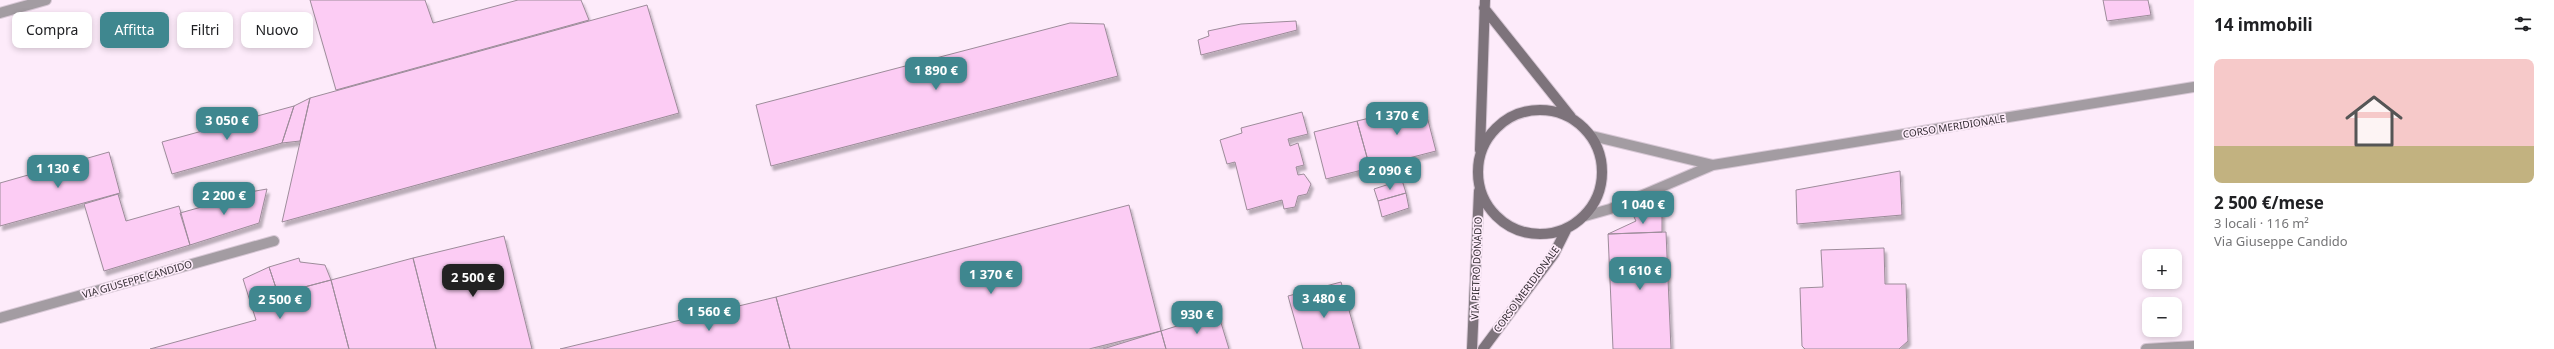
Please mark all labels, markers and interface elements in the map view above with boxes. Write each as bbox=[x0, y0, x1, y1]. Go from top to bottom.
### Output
chip: Compra bbox=[12, 12, 92, 48]
chip: Affitta bbox=[100, 12, 169, 48]
chip: Filtri bbox=[177, 12, 233, 48]
chip: Nuovo bbox=[241, 12, 313, 48]
text: 14 immobili bbox=[2214, 13, 2313, 36]
icon: filters bbox=[2512, 13, 2534, 35]
pin: 1 890 € bbox=[899, 57, 973, 91]
text: 1 890 € bbox=[914, 61, 958, 79]
icon: home bbox=[2338, 85, 2410, 157]
pin: 1 370 € bbox=[1360, 102, 1434, 136]
text: 1 370 € bbox=[1375, 106, 1419, 124]
pin: 3 050 € bbox=[190, 107, 264, 141]
text: 3 050 € bbox=[205, 111, 249, 129]
street label: CORSO MERIDIONALE bbox=[1902, 111, 2006, 141]
pin: 1 130 € bbox=[21, 155, 95, 189]
pin: 2 090 € bbox=[1353, 157, 1427, 191]
text: 1 130 € bbox=[36, 159, 80, 177]
text: 2 090 € bbox=[1368, 161, 1412, 179]
pin: 2 200 € bbox=[187, 182, 261, 216]
text: 2 200 € bbox=[202, 186, 246, 204]
pin: 1 040 € bbox=[1606, 191, 1680, 225]
text: 2 500 €/mese bbox=[2214, 191, 2324, 214]
text: 1 040 € bbox=[1621, 195, 1665, 213]
text: 3 locali · 116 m² bbox=[2214, 214, 2309, 232]
street label: VIA PIETRO DONADIO bbox=[1467, 216, 1485, 320]
text: Via Giuseppe Candido bbox=[2214, 232, 2348, 250]
street label: CORSO MERIDIONALE bbox=[1490, 243, 1562, 335]
map controls bbox=[2142, 249, 2182, 337]
button: + bbox=[2142, 249, 2182, 289]
street label: VIA GIUSEPPE CANDIDO bbox=[80, 257, 194, 301]
pin: 1 610 € bbox=[1603, 257, 1677, 291]
pin: 1 370 € bbox=[954, 261, 1028, 295]
text: 1 610 € bbox=[1618, 261, 1662, 279]
pin: 2 500 € bbox=[436, 264, 510, 298]
text: 1 370 € bbox=[969, 265, 1013, 283]
text: 2 500 € bbox=[451, 268, 495, 286]
pin: 3 480 € bbox=[1287, 285, 1361, 319]
pin: 2 500 € bbox=[243, 286, 317, 320]
text: 3 480 € bbox=[1302, 289, 1346, 307]
text: 2 500 € bbox=[258, 290, 302, 308]
button: − bbox=[2142, 297, 2182, 337]
pin: 1 560 € bbox=[672, 298, 746, 332]
pin: 930 € bbox=[1169, 301, 1225, 335]
text: 1 560 € bbox=[687, 302, 731, 320]
text: 930 € bbox=[1180, 305, 1214, 323]

